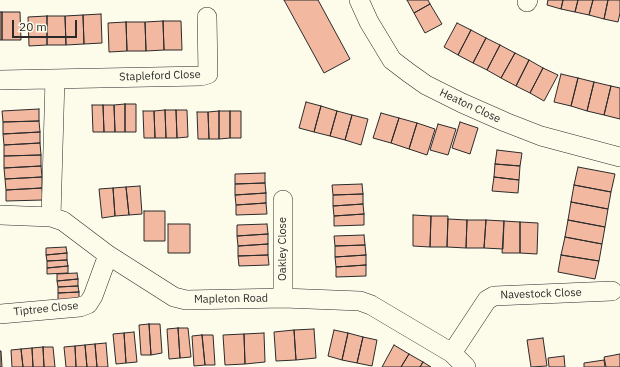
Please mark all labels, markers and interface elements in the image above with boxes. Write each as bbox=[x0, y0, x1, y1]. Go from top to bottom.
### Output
scale bar bbox=[14, 12, 79, 38]
text: 20 m bbox=[19, 19, 47, 34]
street label: Stapleford Close bbox=[119, 68, 201, 84]
street label: Heaton Close bbox=[437, 86, 503, 126]
street label: Oakley Close bbox=[276, 217, 290, 281]
street label: Navestock Close bbox=[500, 286, 582, 302]
street label: Mapleton Road bbox=[194, 292, 268, 306]
street label: Tiptree Close bbox=[13, 299, 79, 319]

